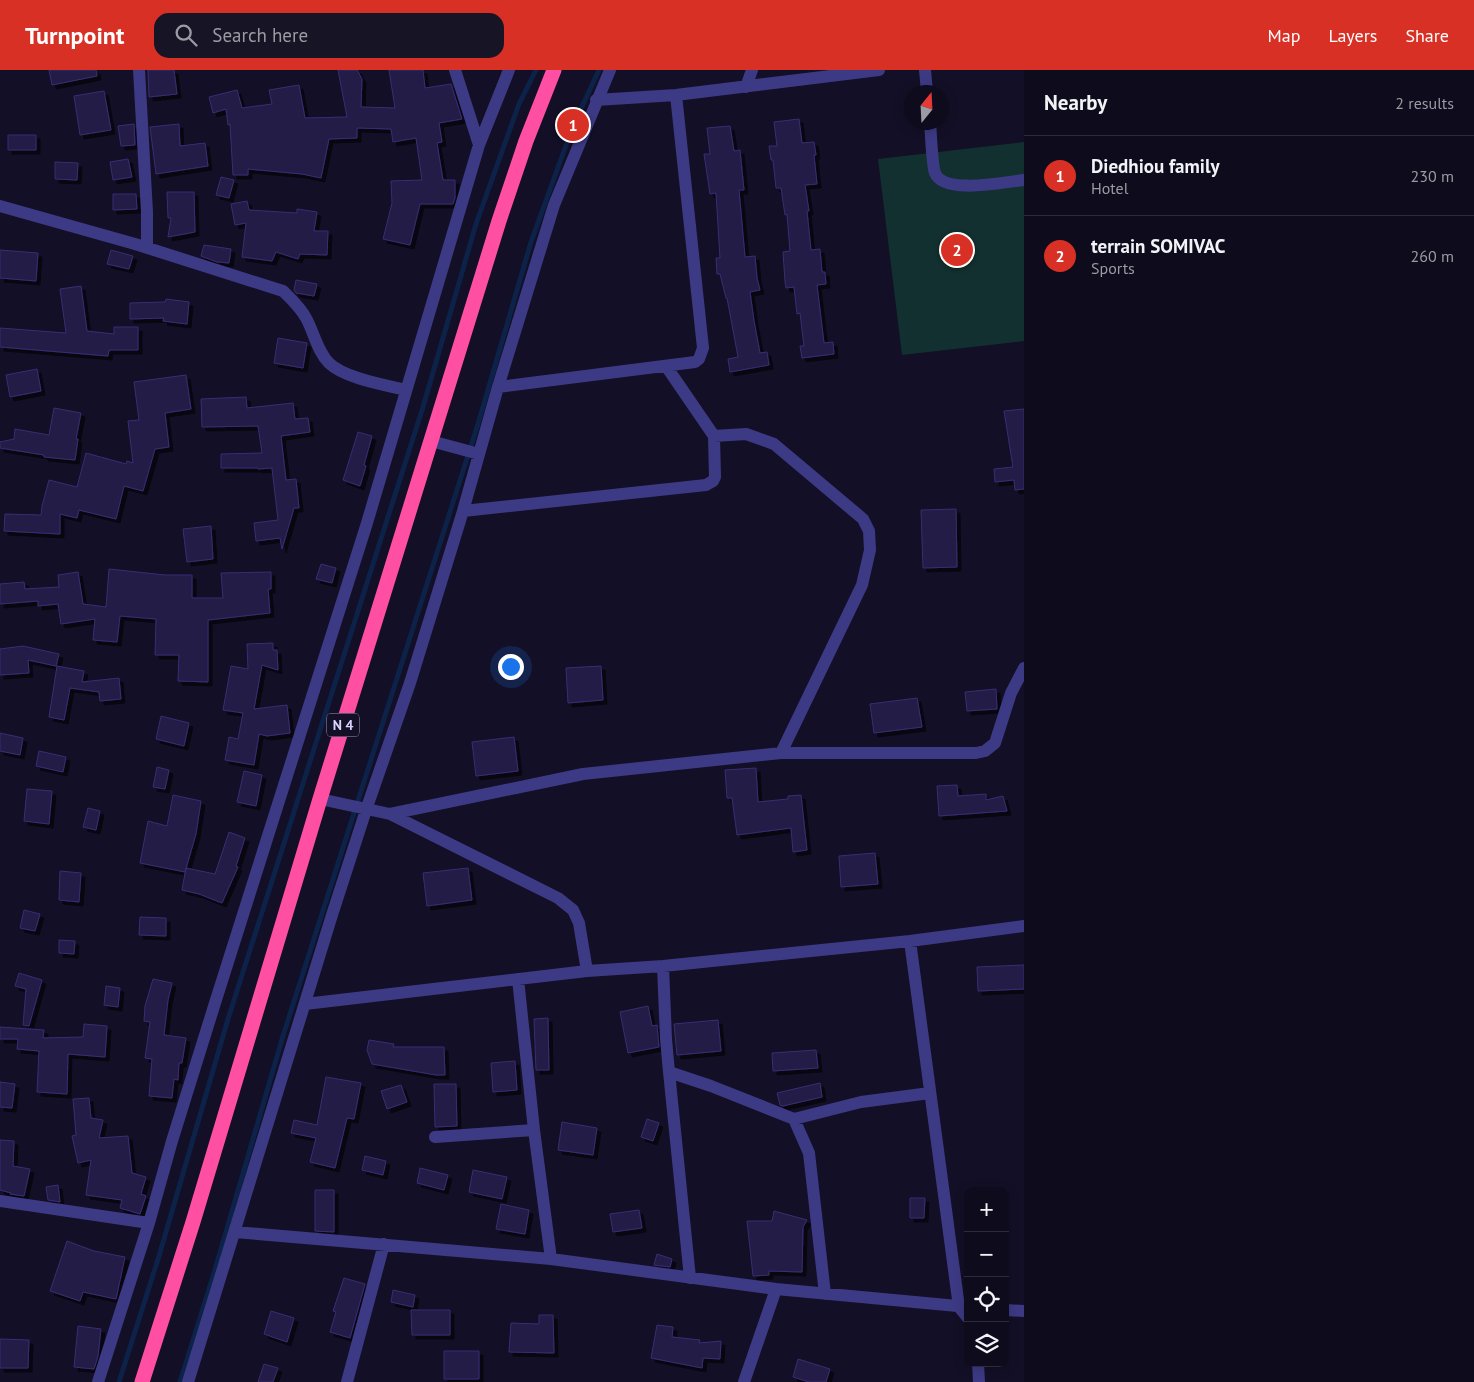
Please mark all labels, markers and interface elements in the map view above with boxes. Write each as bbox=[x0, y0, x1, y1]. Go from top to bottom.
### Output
search box bbox=[154, 13, 504, 58]
text: Turnpoint bbox=[25, 20, 124, 51]
icon: search bbox=[172, 21, 200, 49]
text: Search here bbox=[212, 23, 308, 47]
text: Map bbox=[1268, 24, 1300, 47]
text: Layers bbox=[1328, 24, 1377, 47]
text: Share bbox=[1405, 24, 1449, 47]
north arrow bbox=[904, 85, 949, 130]
text: Nearby bbox=[1044, 89, 1107, 116]
text: 2 results bbox=[1395, 93, 1454, 113]
pin: 1 bbox=[557, 106, 589, 144]
text: Diedhiou family bbox=[1091, 154, 1220, 178]
text: 1 bbox=[1055, 166, 1065, 186]
text: 230 m bbox=[1411, 166, 1454, 186]
text: Hotel bbox=[1091, 178, 1128, 198]
pin: 2 bbox=[941, 231, 973, 269]
text: terrain SOMIVAC bbox=[1091, 234, 1225, 258]
text: 2 bbox=[1055, 246, 1065, 266]
text: 260 m bbox=[1411, 246, 1454, 266]
text: Sports bbox=[1091, 258, 1135, 278]
your location bbox=[498, 654, 524, 680]
road number: N 4 bbox=[327, 714, 359, 736]
map controls bbox=[964, 1187, 1009, 1367]
button: + bbox=[964, 1187, 1009, 1232]
button: − bbox=[964, 1232, 1009, 1277]
button: locate bbox=[964, 1277, 1009, 1322]
button: layers bbox=[964, 1322, 1009, 1367]

